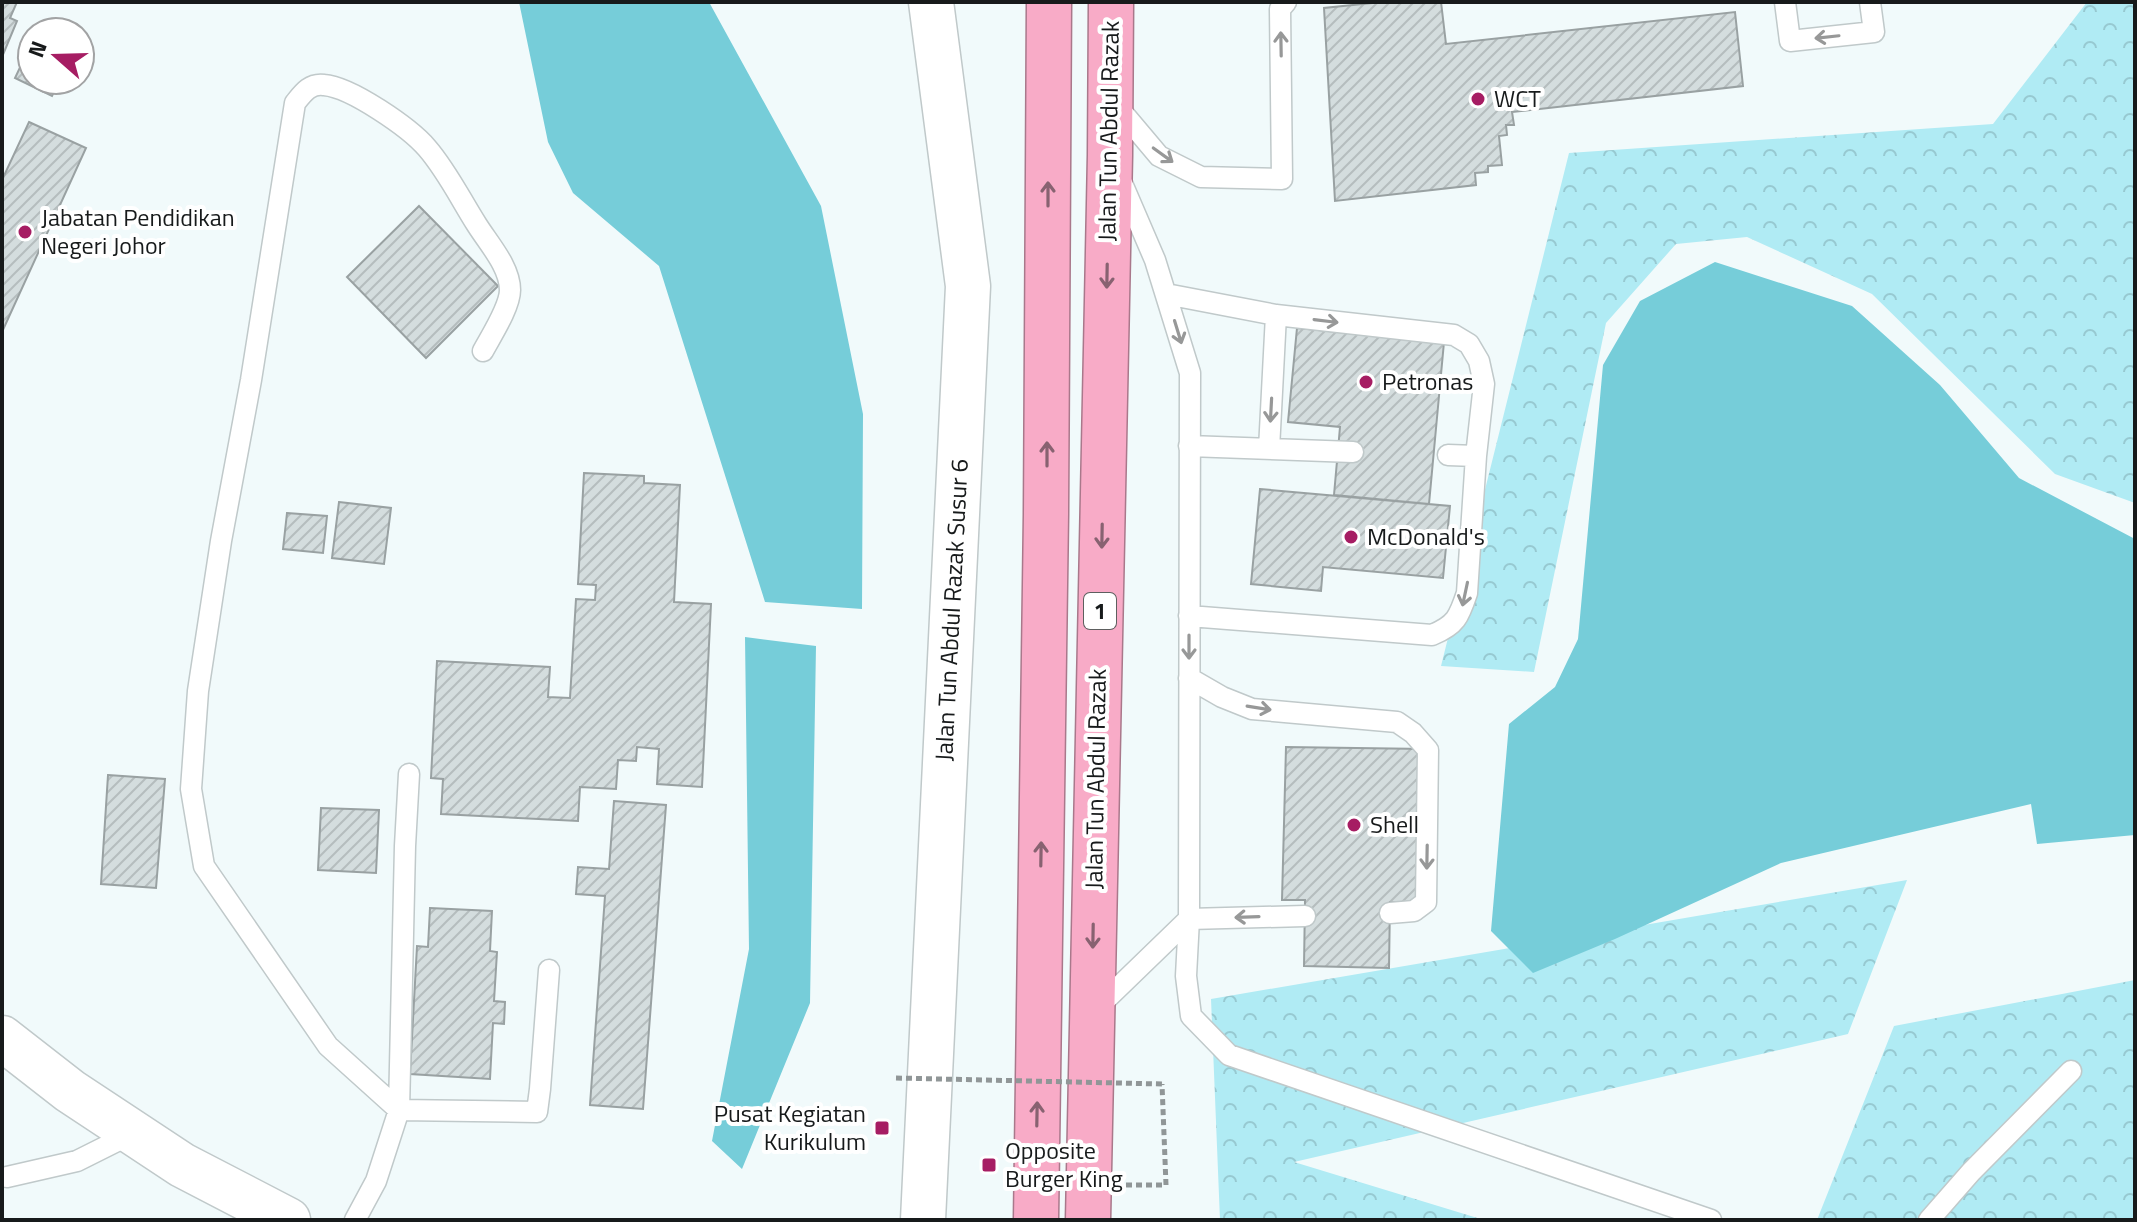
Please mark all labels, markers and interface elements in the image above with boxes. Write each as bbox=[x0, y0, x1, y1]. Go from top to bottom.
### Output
north arrow bbox=[16, 16, 96, 96]
street label: Jalan Tun Abdul Razak bbox=[1088, 20, 1128, 242]
one-way arrow bbox=[1814, 29, 1841, 44]
one-way arrow bbox=[1273, 31, 1289, 58]
text: N bbox=[19, 36, 56, 62]
place label: WCT bbox=[1494, 80, 1541, 116]
marker: WCT bbox=[1469, 90, 1487, 108]
one-way arrow bbox=[1151, 147, 1173, 163]
one-way arrow bbox=[1040, 181, 1056, 208]
place label: Jabatan Pendidikan Negeri Johor bbox=[41, 199, 235, 263]
marker: Jabatan Pendidikan Negeri Johor bbox=[16, 223, 34, 241]
one-way arrow bbox=[1100, 262, 1115, 289]
one-way arrow bbox=[1313, 314, 1338, 329]
one-way arrow bbox=[1171, 319, 1186, 345]
place label: Petronas bbox=[1382, 363, 1473, 399]
marker: Petronas bbox=[1357, 373, 1375, 391]
one-way arrow bbox=[1263, 396, 1278, 423]
one-way arrow bbox=[1039, 441, 1055, 468]
street label: Jalan Tun Abdul Razak Susur 6 bbox=[925, 458, 977, 762]
place label: McDonald's bbox=[1367, 518, 1485, 554]
one-way arrow bbox=[1094, 522, 1109, 549]
marker: McDonald's bbox=[1342, 528, 1360, 546]
one-way arrow bbox=[1457, 580, 1472, 606]
road number: 1 bbox=[1084, 593, 1116, 629]
one-way arrow bbox=[1181, 633, 1197, 660]
street label: Jalan Tun Abdul Razak bbox=[1075, 668, 1115, 890]
one-way arrow bbox=[1246, 702, 1272, 717]
place label: Shell bbox=[1370, 806, 1419, 842]
marker: Shell bbox=[1345, 816, 1363, 834]
one-way arrow bbox=[1034, 841, 1049, 868]
one-way arrow bbox=[1419, 843, 1435, 870]
one-way arrow bbox=[1234, 910, 1261, 925]
one-way arrow bbox=[1085, 922, 1101, 949]
place label: Pusat Kegiatan Kurikulum bbox=[714, 1095, 866, 1159]
one-way arrow bbox=[1030, 1101, 1045, 1128]
marker: Pusat Kegiatan Kurikulum bbox=[873, 1119, 891, 1137]
place label: Opposite Burger King bbox=[1005, 1132, 1123, 1196]
marker: Opposite Burger King bbox=[980, 1156, 998, 1174]

